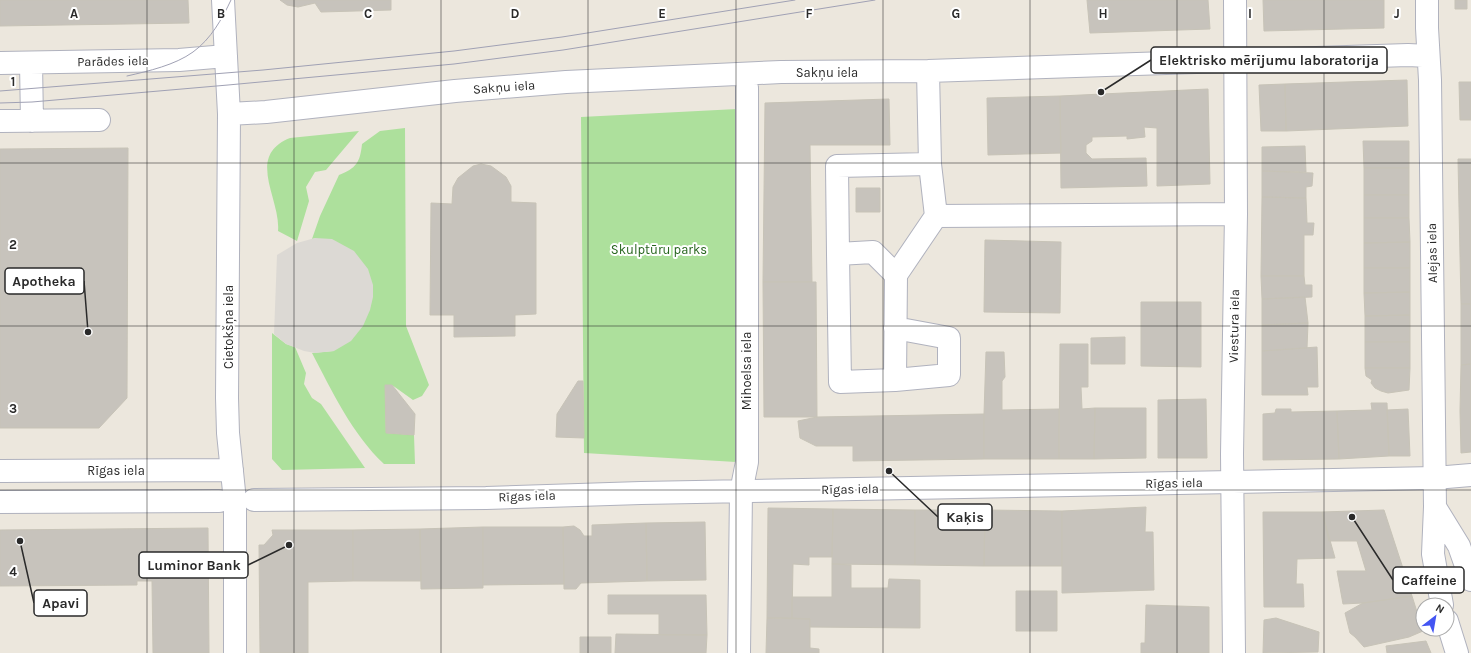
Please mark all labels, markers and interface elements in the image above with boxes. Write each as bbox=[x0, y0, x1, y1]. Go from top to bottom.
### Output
text: A bbox=[70, 6, 78, 21]
text: B bbox=[217, 6, 225, 21]
text: C bbox=[364, 6, 372, 21]
text: D bbox=[511, 6, 520, 21]
text: E bbox=[658, 6, 666, 21]
text: F bbox=[805, 6, 813, 21]
text: G bbox=[952, 6, 960, 21]
text: H bbox=[1098, 6, 1108, 21]
text: I bbox=[1248, 6, 1252, 21]
text: J bbox=[1394, 6, 1400, 21]
callout: Elektrisko mērījumu laboratorija bbox=[1151, 47, 1387, 73]
text: Elektrisko mērījumu laboratorija bbox=[1159, 52, 1379, 69]
street label: Parādes iela bbox=[77, 53, 149, 69]
street label: Sakņu iela bbox=[796, 65, 858, 81]
text: 1 bbox=[11, 74, 15, 89]
street label: Sakņu iela bbox=[472, 77, 536, 98]
street label: Alejas iela bbox=[1424, 223, 1440, 283]
text: 2 bbox=[9, 237, 17, 252]
park label: Skulptūru parks bbox=[611, 242, 707, 257]
callout: Apotheka bbox=[5, 268, 84, 294]
text: Apotheka bbox=[12, 273, 76, 290]
street label: Cietokšņa iela bbox=[221, 285, 237, 369]
street label: Viestura iela bbox=[1226, 289, 1242, 363]
street label: Mihoelsa iela bbox=[739, 332, 754, 410]
text: 3 bbox=[9, 401, 17, 416]
street label: Rīgas iela bbox=[87, 463, 145, 478]
street label: Rīgas iela bbox=[1145, 475, 1203, 491]
street label: Rīgas iela bbox=[821, 481, 879, 497]
street label: Rīgas iela bbox=[498, 487, 556, 505]
callout: Kaķis bbox=[938, 504, 992, 530]
text: Kaķis bbox=[946, 509, 984, 526]
callout: Luminor Bank bbox=[139, 552, 248, 578]
text: Luminor Bank bbox=[147, 557, 241, 574]
text: 4 bbox=[9, 564, 17, 579]
callout: Caffeine bbox=[1393, 567, 1464, 593]
text: Caffeine bbox=[1401, 572, 1457, 589]
callout: Apavi bbox=[34, 590, 87, 616]
text: Apavi bbox=[42, 595, 80, 612]
north arrow bbox=[1415, 597, 1455, 637]
text: N bbox=[1433, 601, 1447, 616]

